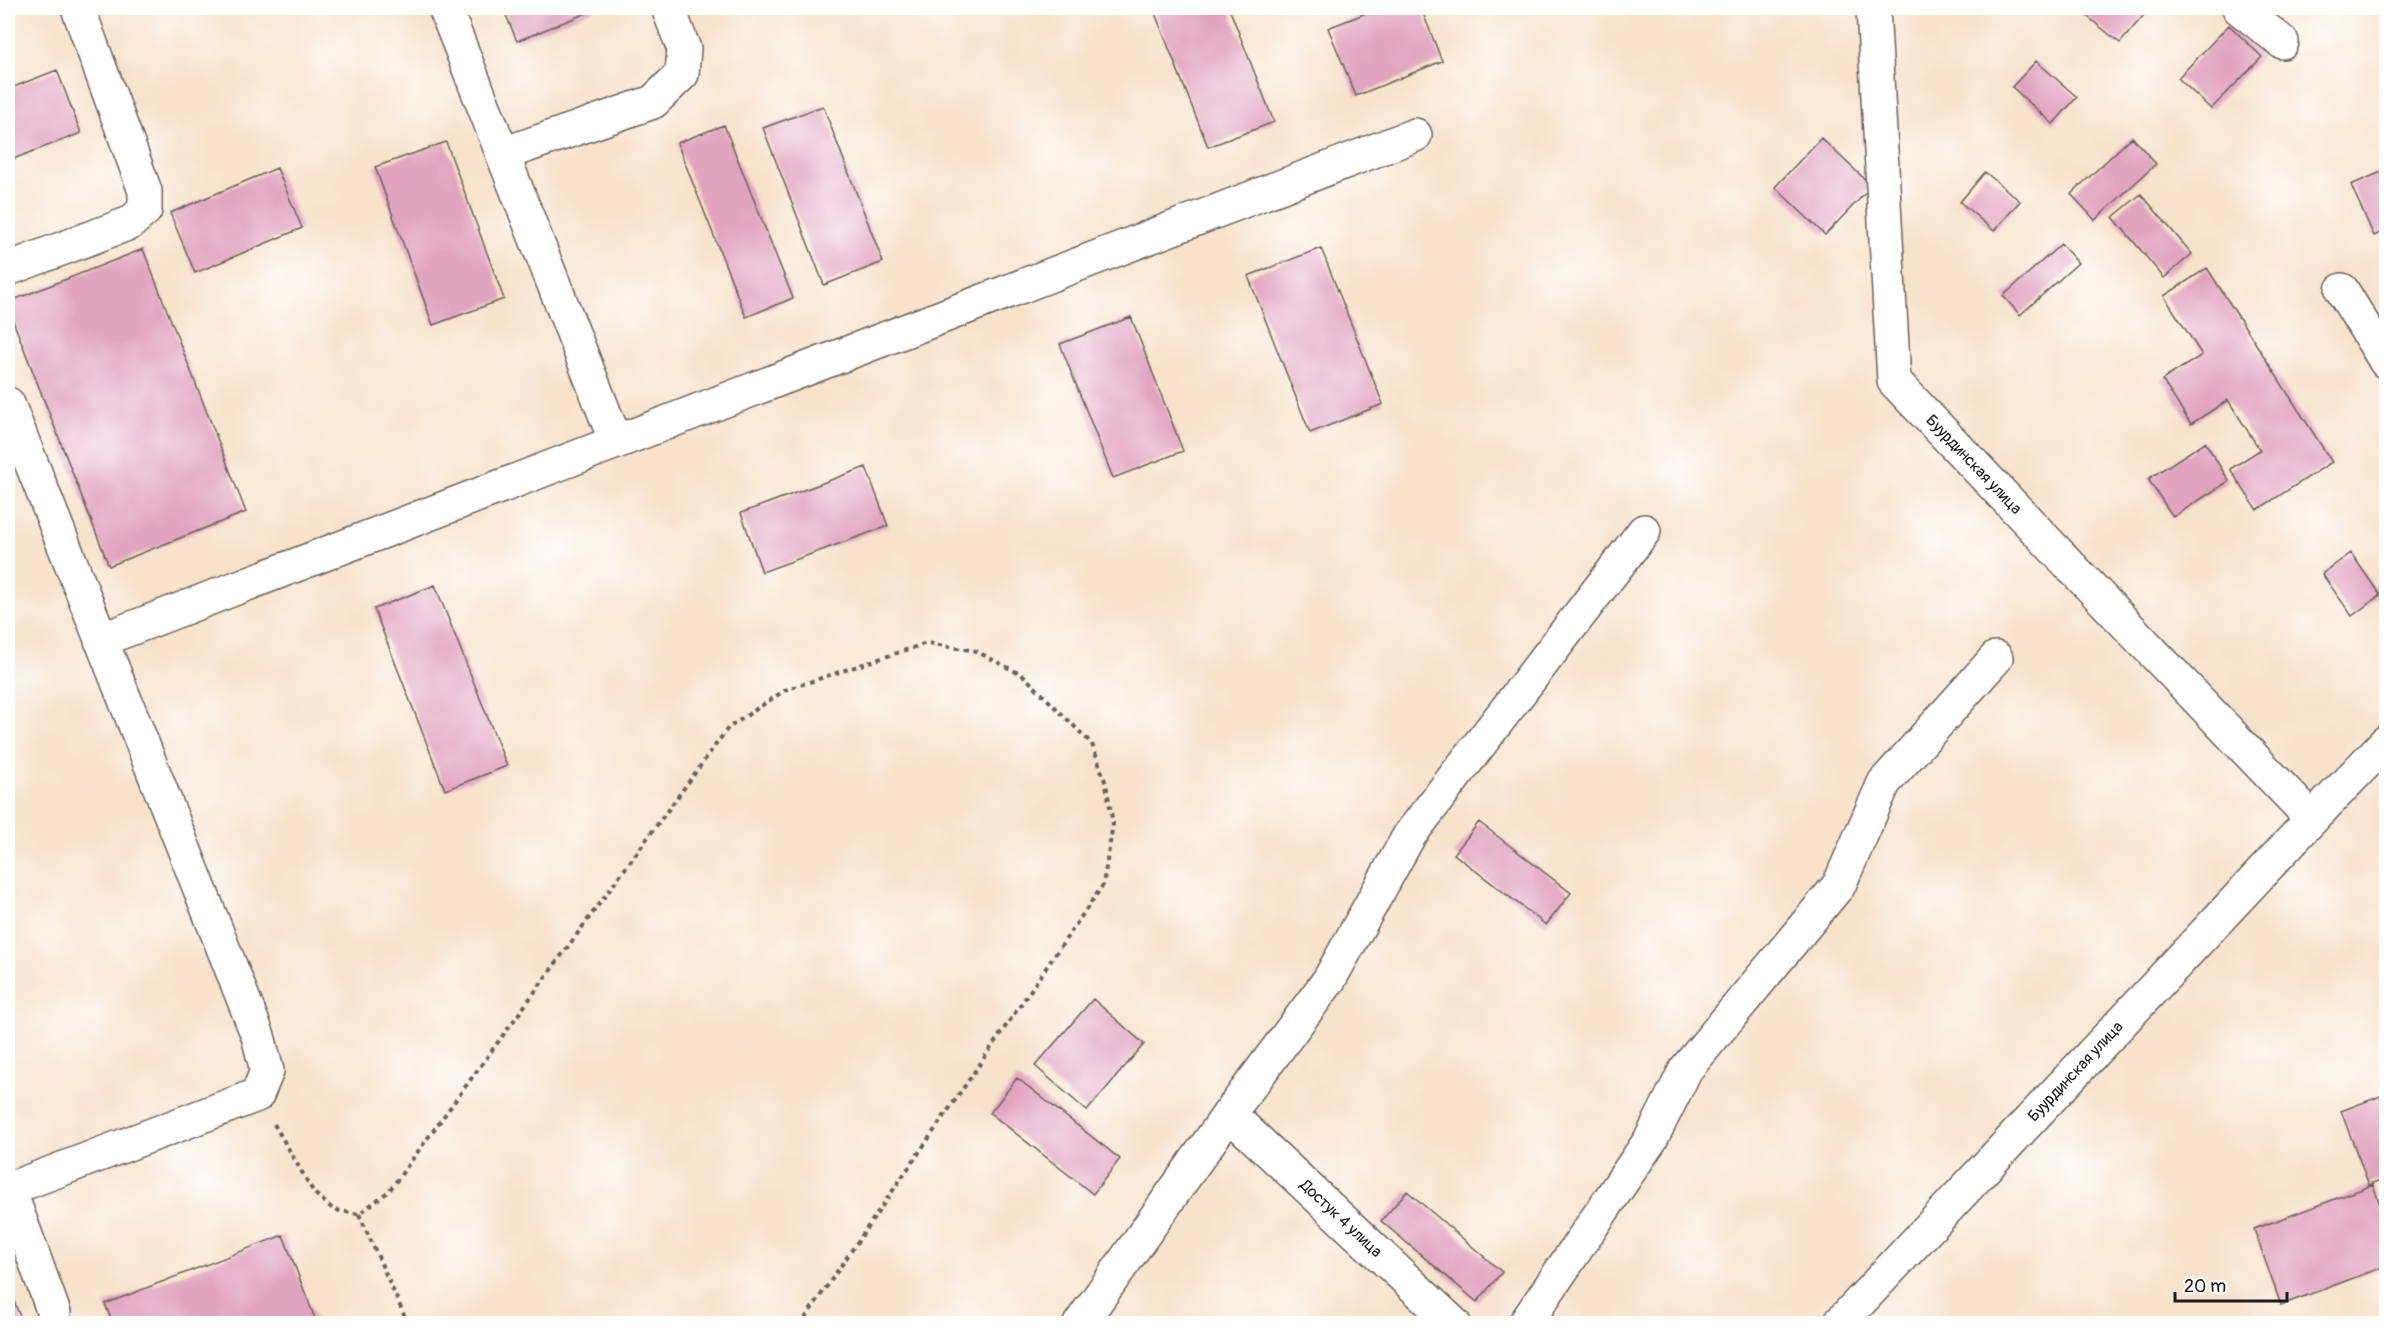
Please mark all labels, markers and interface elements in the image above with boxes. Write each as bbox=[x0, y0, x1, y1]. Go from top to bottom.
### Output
street label: Буурдинская улица bbox=[1921, 410, 2026, 519]
street label: Буурдинская улица bbox=[2024, 1017, 2127, 1126]
street label: Достук 4 улица bbox=[1295, 1174, 1386, 1262]
scale bar bbox=[2175, 1265, 2288, 1303]
text: 20 m bbox=[2184, 1275, 2226, 1298]

